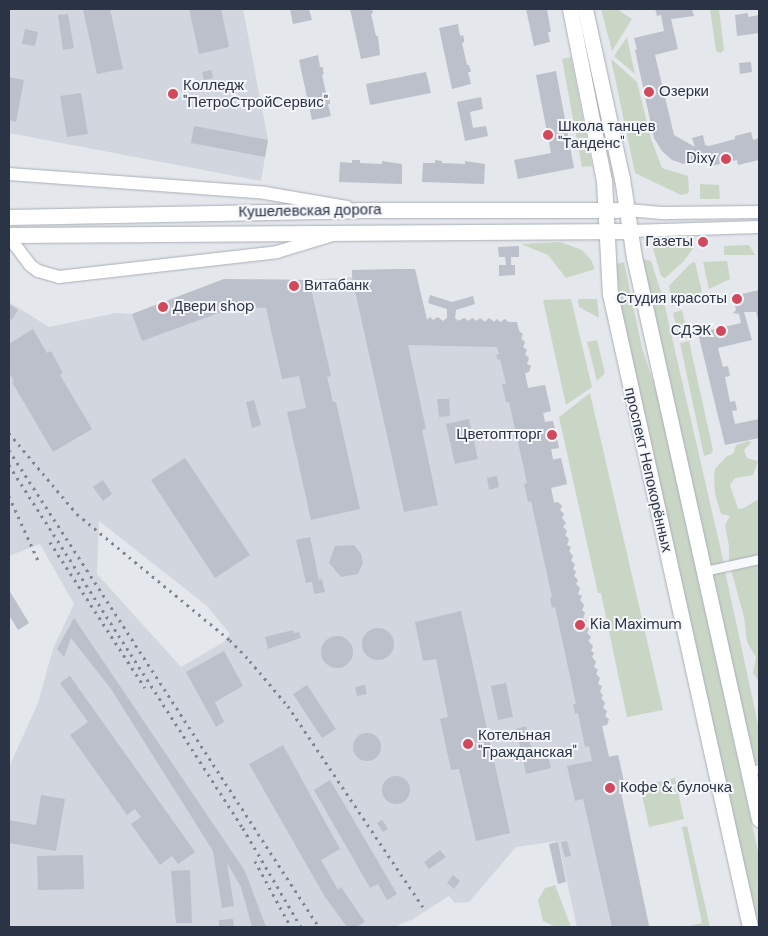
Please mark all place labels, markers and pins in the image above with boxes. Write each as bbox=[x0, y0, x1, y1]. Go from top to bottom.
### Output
place label: Колледж "ПетроСтройСервис" bbox=[183, 76, 328, 111]
place label: Озерки bbox=[659, 83, 709, 101]
marker: Озерки bbox=[643, 86, 655, 98]
marker: Колледж "ПетроСтройСервис" bbox=[167, 88, 179, 100]
place label: Школа танцев "Танденс" bbox=[558, 117, 656, 152]
marker: Школа танцев "Танденс" bbox=[542, 129, 554, 141]
place label: Dixy bbox=[686, 150, 716, 168]
marker: Dixy bbox=[720, 153, 732, 165]
place label: Газеты bbox=[645, 233, 693, 251]
marker: Газеты bbox=[697, 236, 709, 248]
place label: Витабанк bbox=[304, 277, 369, 295]
marker: Витабанк bbox=[288, 280, 300, 292]
place label: Студия красоты bbox=[616, 290, 727, 308]
marker: Студия красоты bbox=[731, 293, 743, 305]
place label: Двери shop bbox=[173, 298, 254, 316]
marker: Двери shop bbox=[157, 301, 169, 313]
place label: СДЭК bbox=[671, 322, 711, 340]
marker: СДЭК bbox=[715, 325, 727, 337]
place label: Цветоптторг bbox=[456, 426, 542, 444]
marker: Цветоптторг bbox=[546, 429, 558, 441]
place label: Kia Maximum bbox=[590, 616, 682, 634]
marker: Kia Maximum bbox=[574, 619, 586, 631]
place label: Котельная "Гражданская" bbox=[478, 726, 577, 761]
marker: Котельная "Гражданская" bbox=[462, 738, 474, 750]
place label: Кофе & булочка bbox=[620, 779, 732, 797]
marker: Кофе & булочка bbox=[604, 782, 616, 794]

